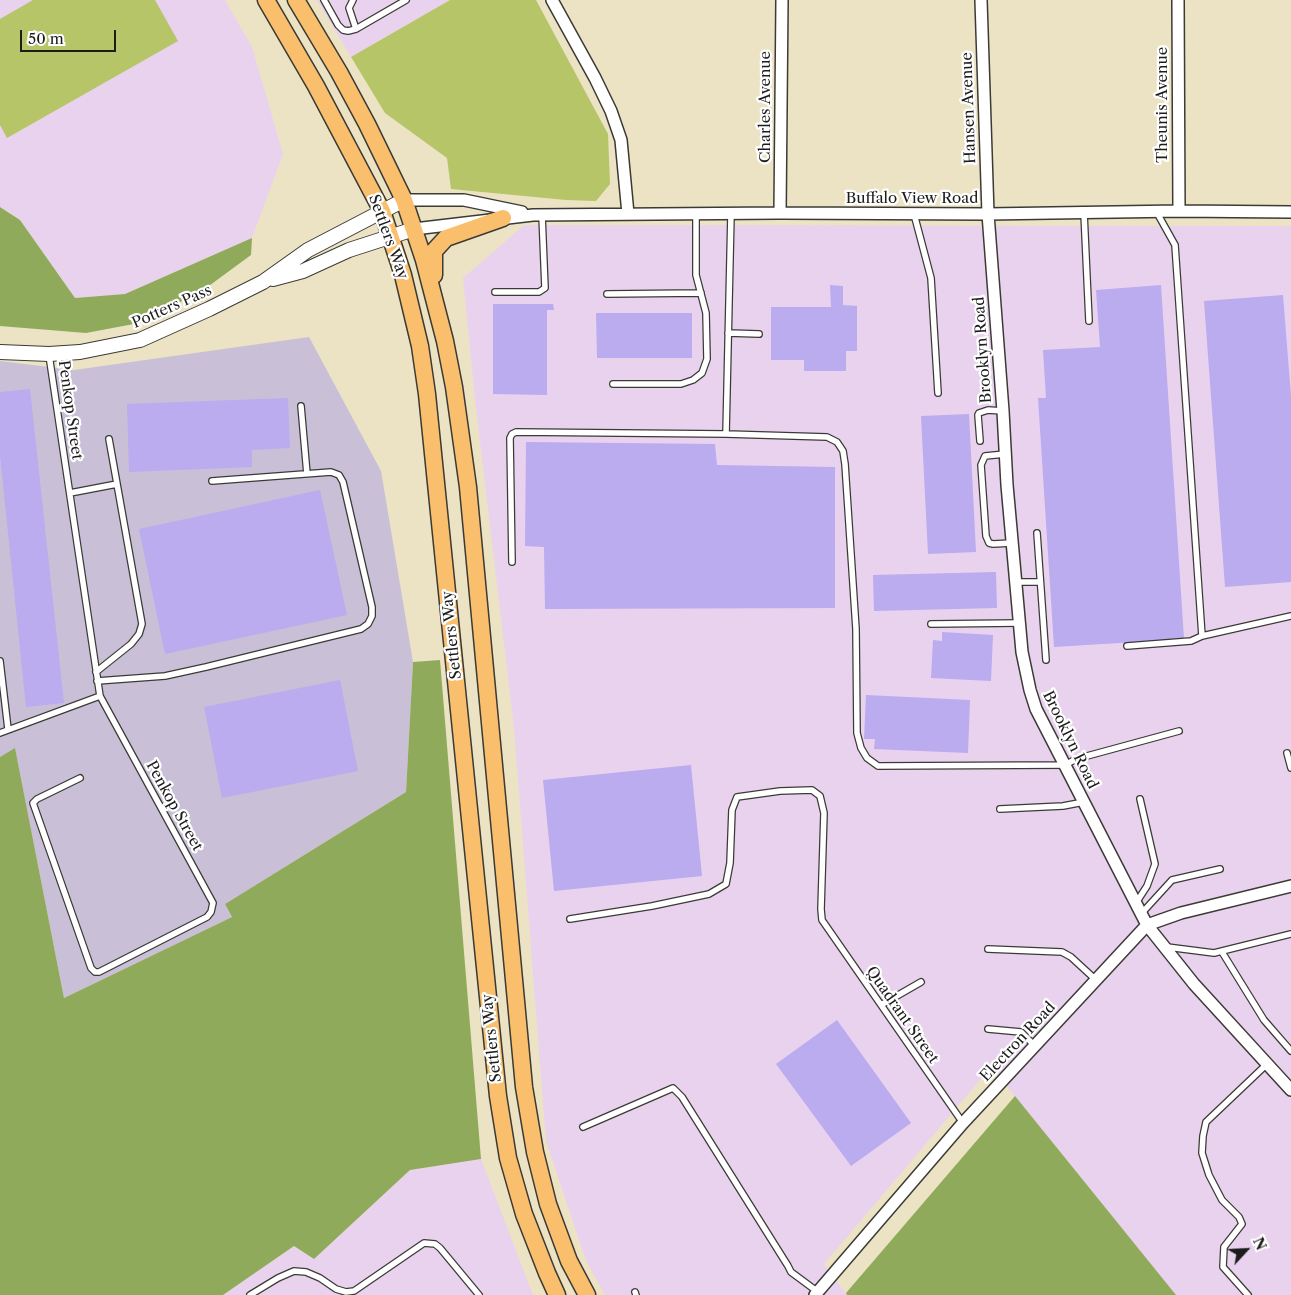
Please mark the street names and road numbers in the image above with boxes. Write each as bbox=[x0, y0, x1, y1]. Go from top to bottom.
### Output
street label: Theunis Avenue bbox=[1154, 47, 1172, 163]
street label: Charles Avenue bbox=[757, 51, 775, 163]
street label: Hansen Avenue bbox=[958, 52, 980, 164]
street label: Buffalo View Road bbox=[846, 190, 978, 208]
street label: Settlers Way bbox=[364, 192, 412, 282]
street label: Potters Pass bbox=[129, 281, 215, 333]
street label: Brooklyn Road bbox=[970, 296, 996, 404]
street label: Penkop Street bbox=[54, 359, 86, 461]
street label: Settlers Way bbox=[438, 590, 466, 680]
street label: Brooklyn Road bbox=[1039, 688, 1101, 792]
street label: Penkop Street bbox=[142, 758, 206, 854]
street label: Quadrant Street bbox=[862, 963, 942, 1067]
street label: Settlers Way bbox=[478, 993, 506, 1083]
street label: Electron Road bbox=[977, 998, 1059, 1086]

